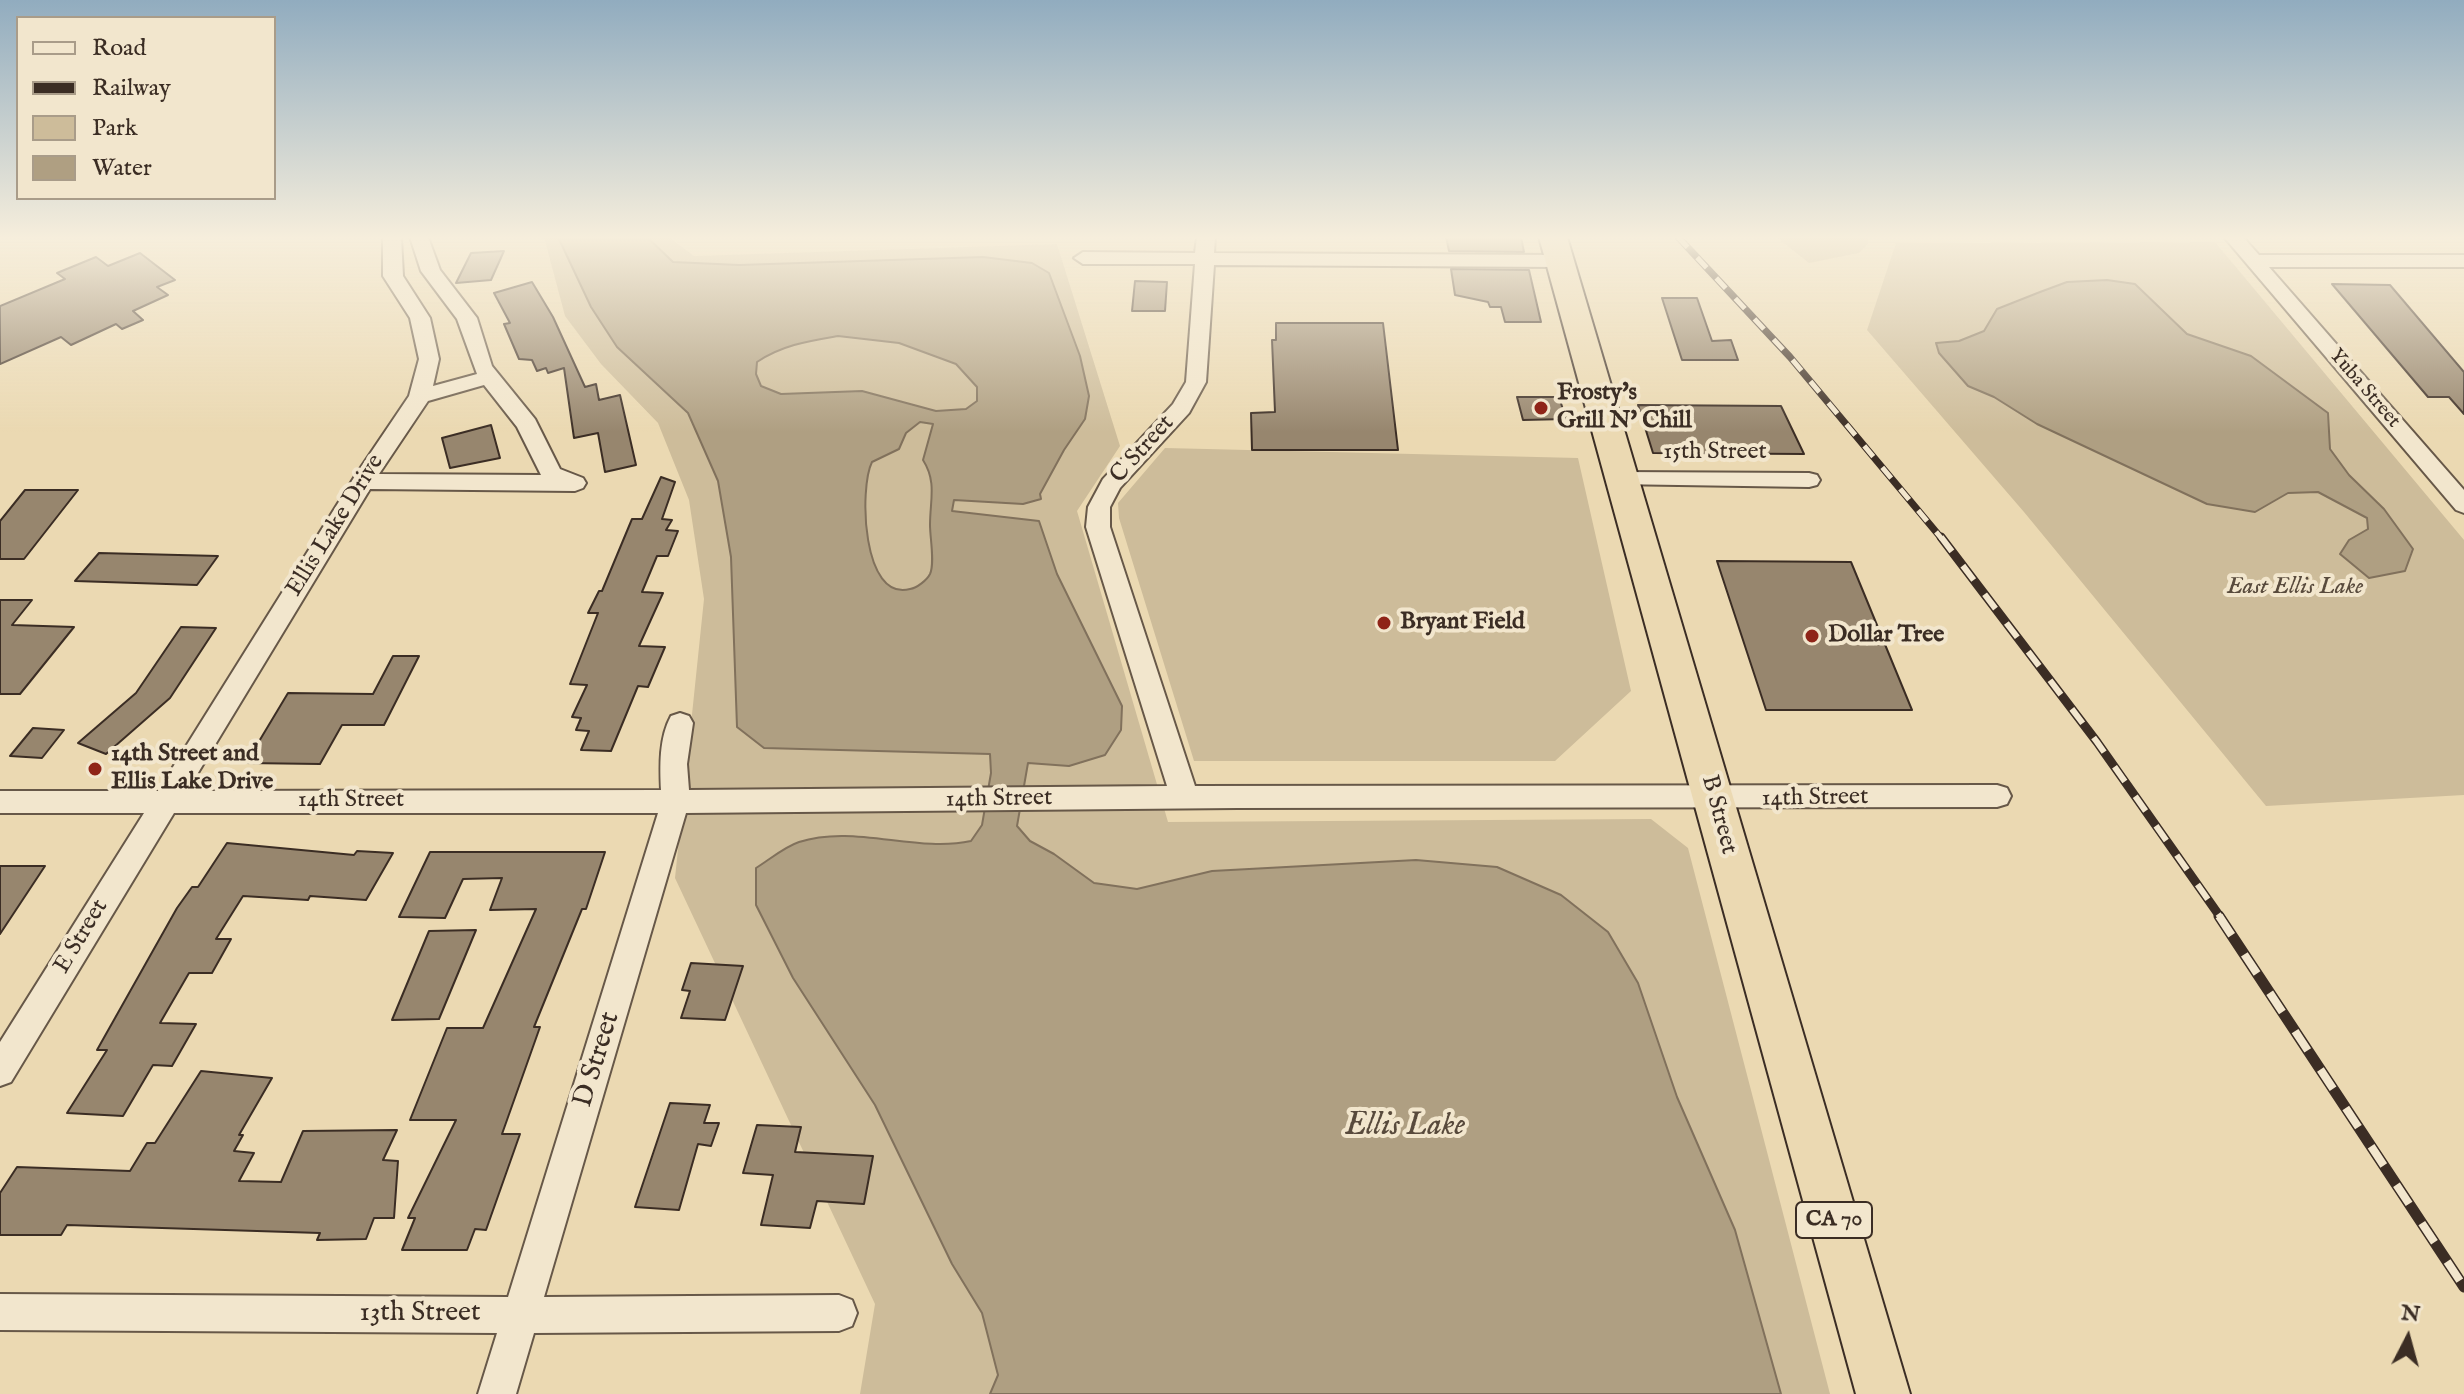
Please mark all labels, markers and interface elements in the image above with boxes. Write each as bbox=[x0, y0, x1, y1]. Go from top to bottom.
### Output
legend bbox=[16, 16, 276, 200]
text: Road bbox=[92, 33, 146, 64]
text: Railway bbox=[92, 73, 171, 104]
text: Park bbox=[92, 113, 138, 144]
text: Water bbox=[92, 153, 152, 184]
street label: Yuba Street bbox=[2323, 345, 2405, 433]
place label: Frosty's Grill N' Chill bbox=[1557, 380, 1692, 436]
marker: Frosty's Grill N' Chill bbox=[1532, 399, 1550, 417]
street label: C Street bbox=[1105, 410, 1181, 490]
street label: 15th Street bbox=[1663, 439, 1767, 467]
street label: Ellis Lake Drive bbox=[281, 450, 391, 602]
park label: East Ellis Lake bbox=[2227, 574, 2363, 602]
place label: Bryant Field bbox=[1400, 609, 1525, 637]
marker: Bryant Field bbox=[1375, 614, 1393, 632]
place label: Dollar Tree bbox=[1828, 622, 1944, 650]
marker: Dollar Tree bbox=[1803, 627, 1821, 645]
place label: 14th Street and Ellis Lake Drive bbox=[111, 741, 273, 797]
marker: 14th Street and Ellis Lake Drive bbox=[86, 760, 104, 778]
street label: B Street bbox=[1694, 772, 1742, 858]
street label: 14th Street bbox=[1761, 784, 1869, 814]
street label: 14th Street bbox=[945, 785, 1053, 815]
street label: 14th Street bbox=[298, 787, 404, 815]
street label: E Street bbox=[49, 895, 115, 979]
street label: D Street bbox=[568, 1008, 628, 1112]
water label: Ellis Lake bbox=[1345, 1108, 1465, 1146]
road number: CA 70 bbox=[1796, 1202, 1872, 1238]
street label: 13th Street bbox=[359, 1297, 481, 1331]
north arrow bbox=[2368, 1298, 2448, 1378]
text: N bbox=[2400, 1299, 2421, 1329]

